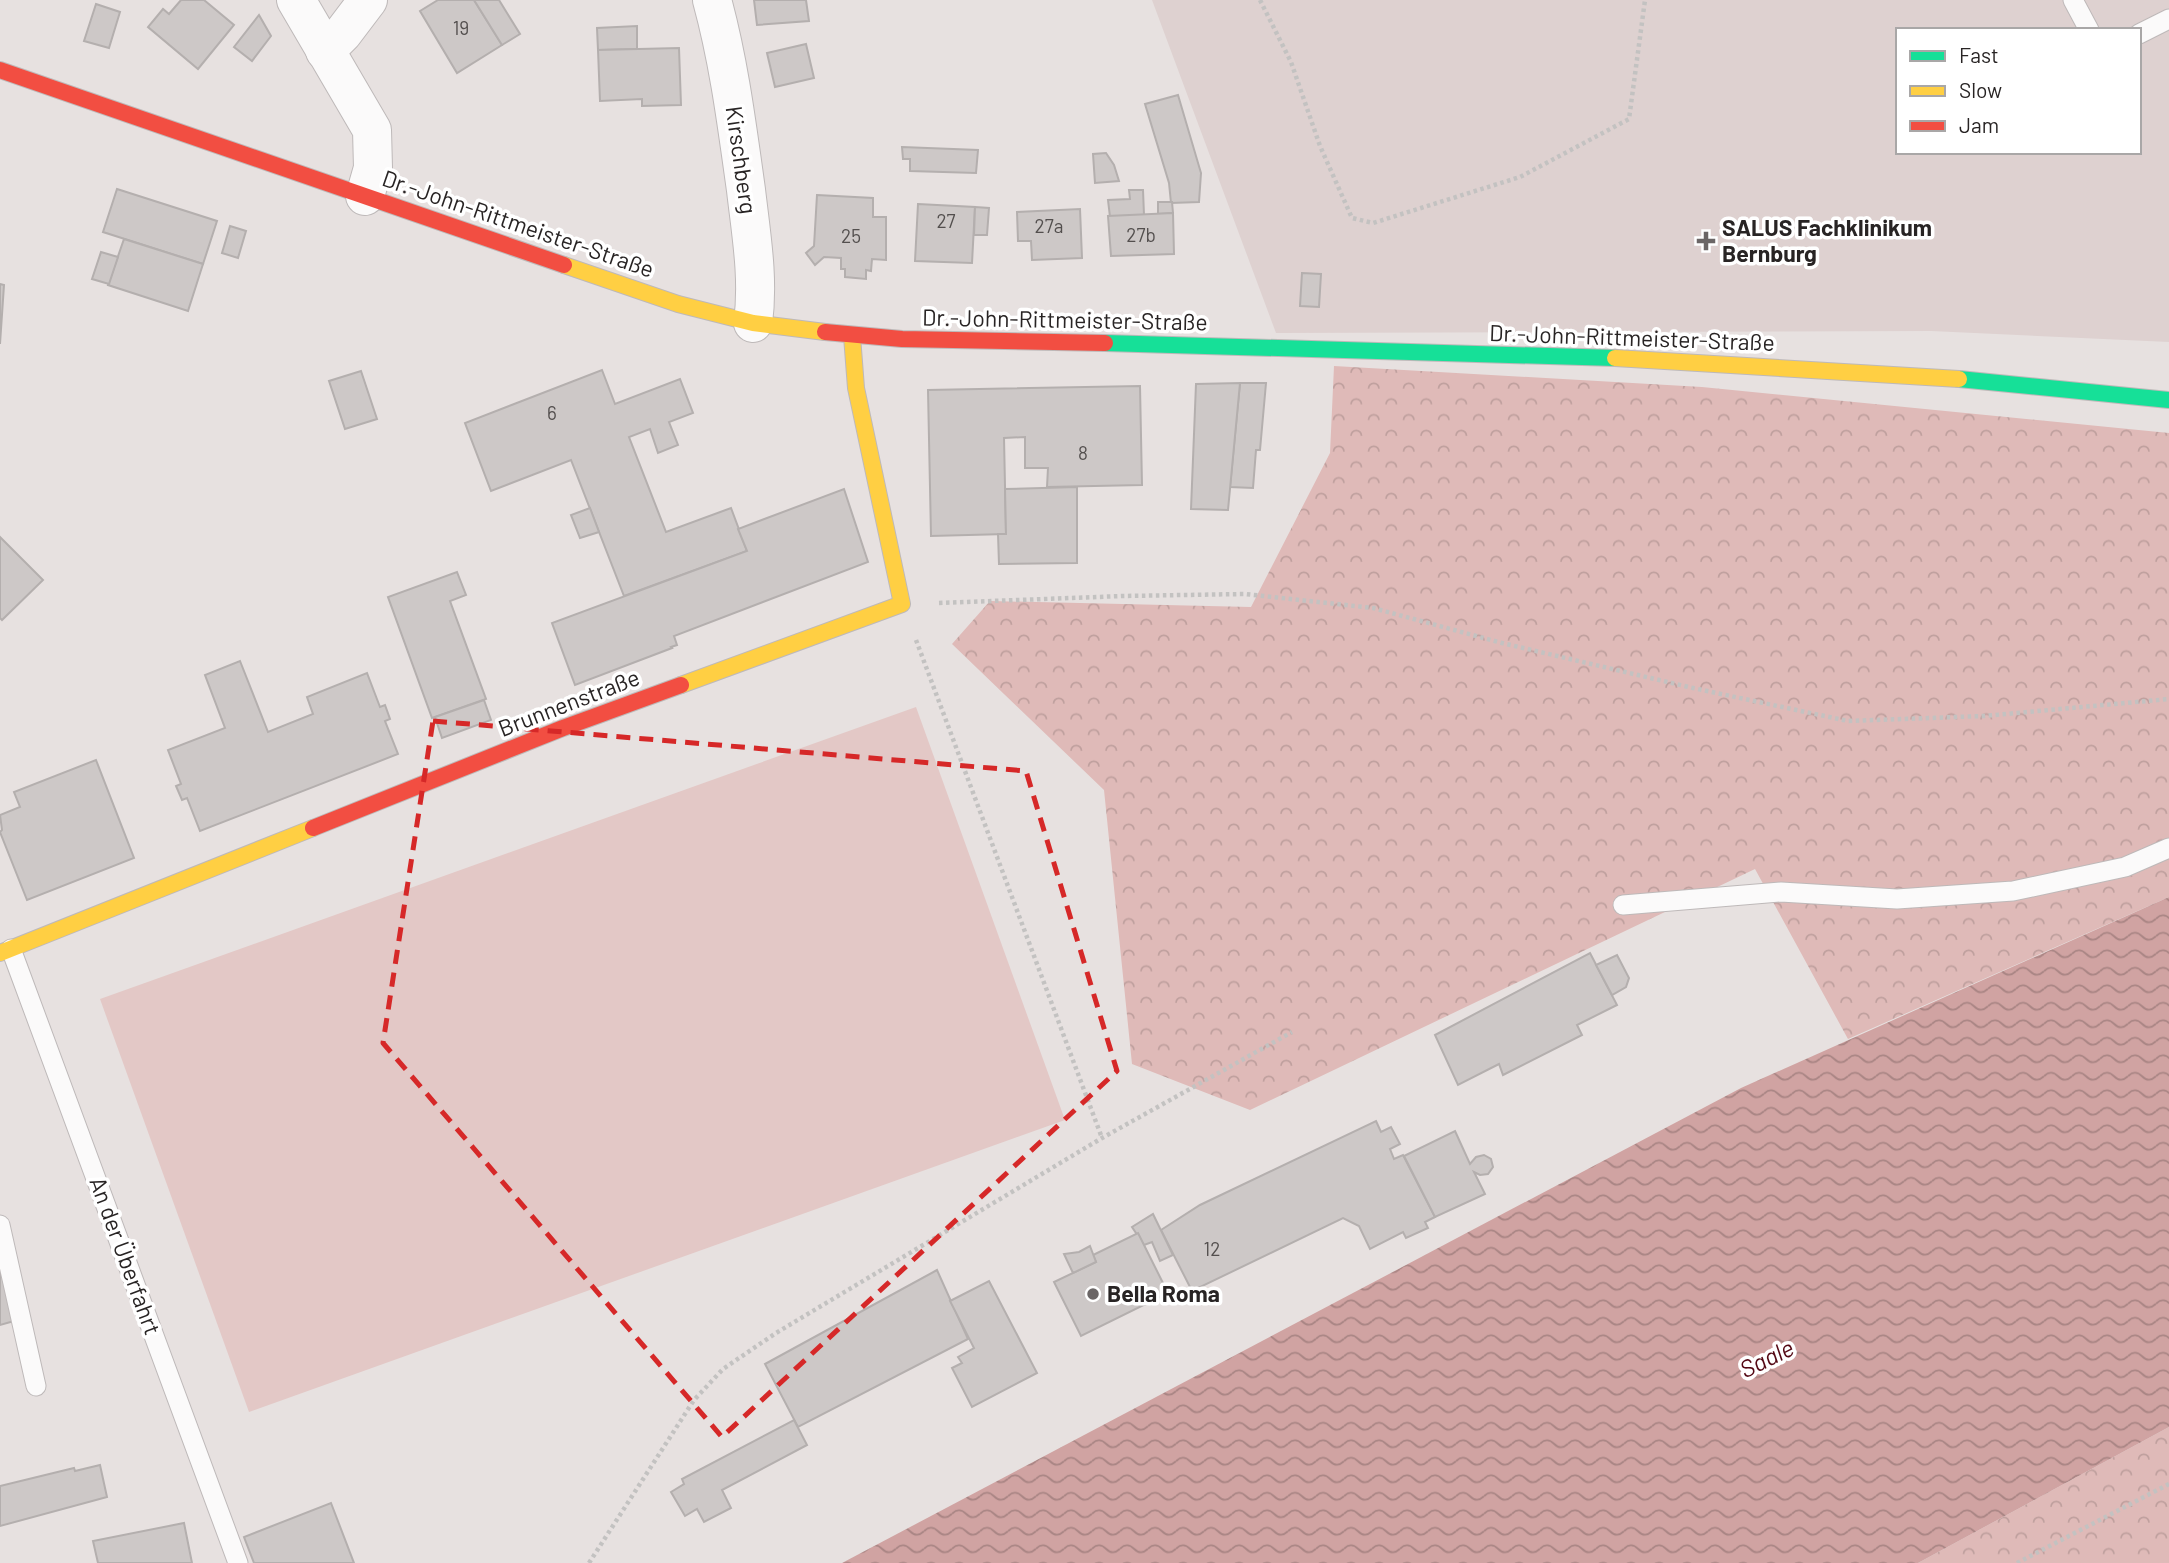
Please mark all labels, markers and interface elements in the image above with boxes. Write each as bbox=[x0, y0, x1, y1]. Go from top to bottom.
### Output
house number: 19 bbox=[453, 16, 469, 39]
legend bbox=[1896, 28, 2141, 154]
text: Fast bbox=[1959, 42, 1999, 67]
text: Slow bbox=[1959, 77, 2002, 102]
street label: Kirschberg bbox=[721, 104, 763, 216]
text: Jam bbox=[1959, 112, 1999, 137]
street label: Dr.-John-Rittmeister-Straße bbox=[379, 163, 658, 283]
house number: 27 bbox=[936, 209, 956, 232]
place label: SALUS Fachklinikum Bernburg bbox=[1722, 213, 1932, 267]
house number: 27a bbox=[1035, 214, 1063, 237]
house number: 27b bbox=[1126, 223, 1156, 246]
house number: 25 bbox=[841, 224, 861, 247]
marker: SALUS Fachklinikum Bernburg bbox=[1696, 231, 1716, 251]
street label: Dr.-John-Rittmeister-Straße bbox=[922, 303, 1208, 335]
street label: Dr.-John-Rittmeister-Straße bbox=[1489, 318, 1775, 356]
house number: 6 bbox=[547, 401, 557, 424]
house number: 8 bbox=[1078, 441, 1088, 464]
street label: Brunnenstraße bbox=[494, 662, 643, 742]
street label: An der Überfahrt bbox=[84, 1173, 167, 1338]
house number: 12 bbox=[1204, 1237, 1220, 1260]
place label: Bella Roma bbox=[1107, 1279, 1220, 1307]
marker: Bella Roma bbox=[1085, 1286, 1101, 1302]
water label: Saale bbox=[1734, 1332, 1798, 1383]

